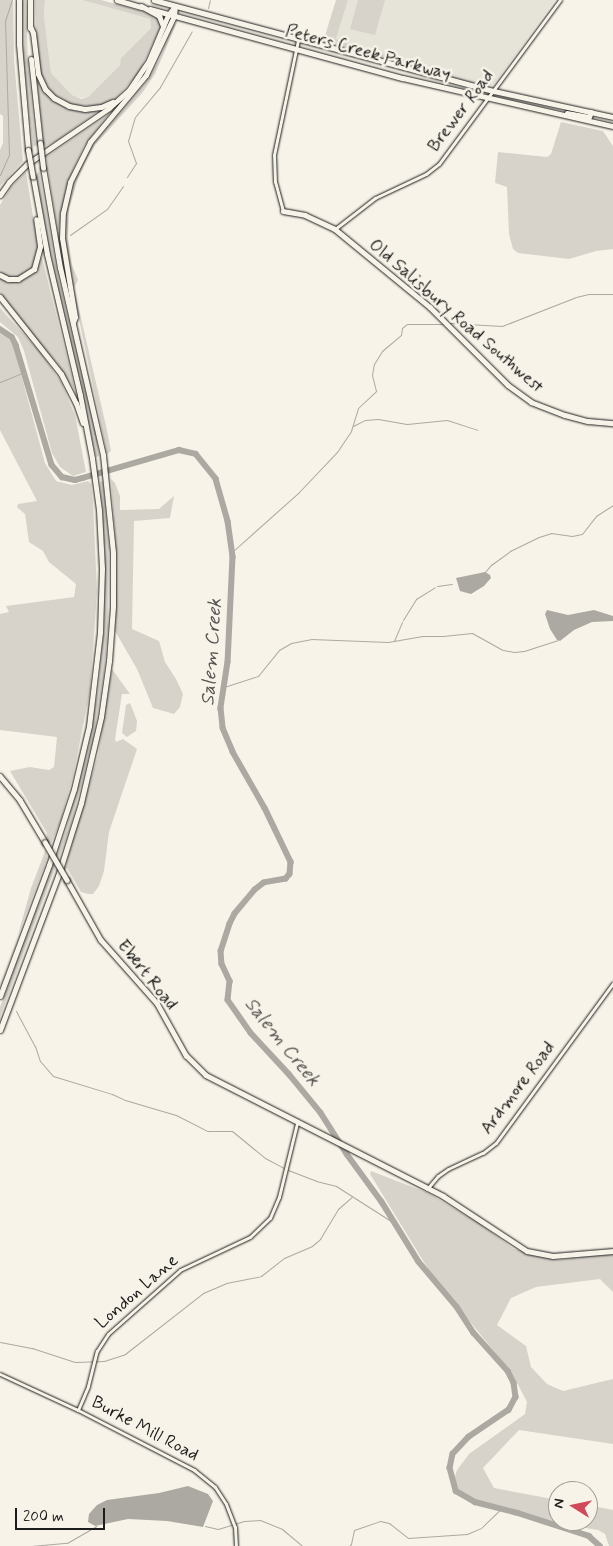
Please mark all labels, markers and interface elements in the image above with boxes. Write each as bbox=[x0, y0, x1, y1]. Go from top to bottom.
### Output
street label: Peters Creek Parkway bbox=[283, 21, 453, 85]
street label: Brewer Road bbox=[423, 66, 499, 156]
street label: Old Salisbury Road Southwest bbox=[365, 235, 547, 397]
water label: Salem Creek bbox=[197, 598, 227, 706]
street label: Ebert Road bbox=[112, 936, 182, 1014]
water label: Salem Creek bbox=[239, 993, 325, 1091]
street label: Ardmore Road bbox=[476, 1037, 560, 1139]
street label: London Lane bbox=[93, 1252, 181, 1332]
street label: Burke Mill Road bbox=[88, 1392, 202, 1466]
north arrow bbox=[548, 1481, 598, 1531]
text: N bbox=[550, 1497, 569, 1510]
scale bar bbox=[18, 1498, 108, 1530]
text: 200 m bbox=[23, 1507, 64, 1527]

